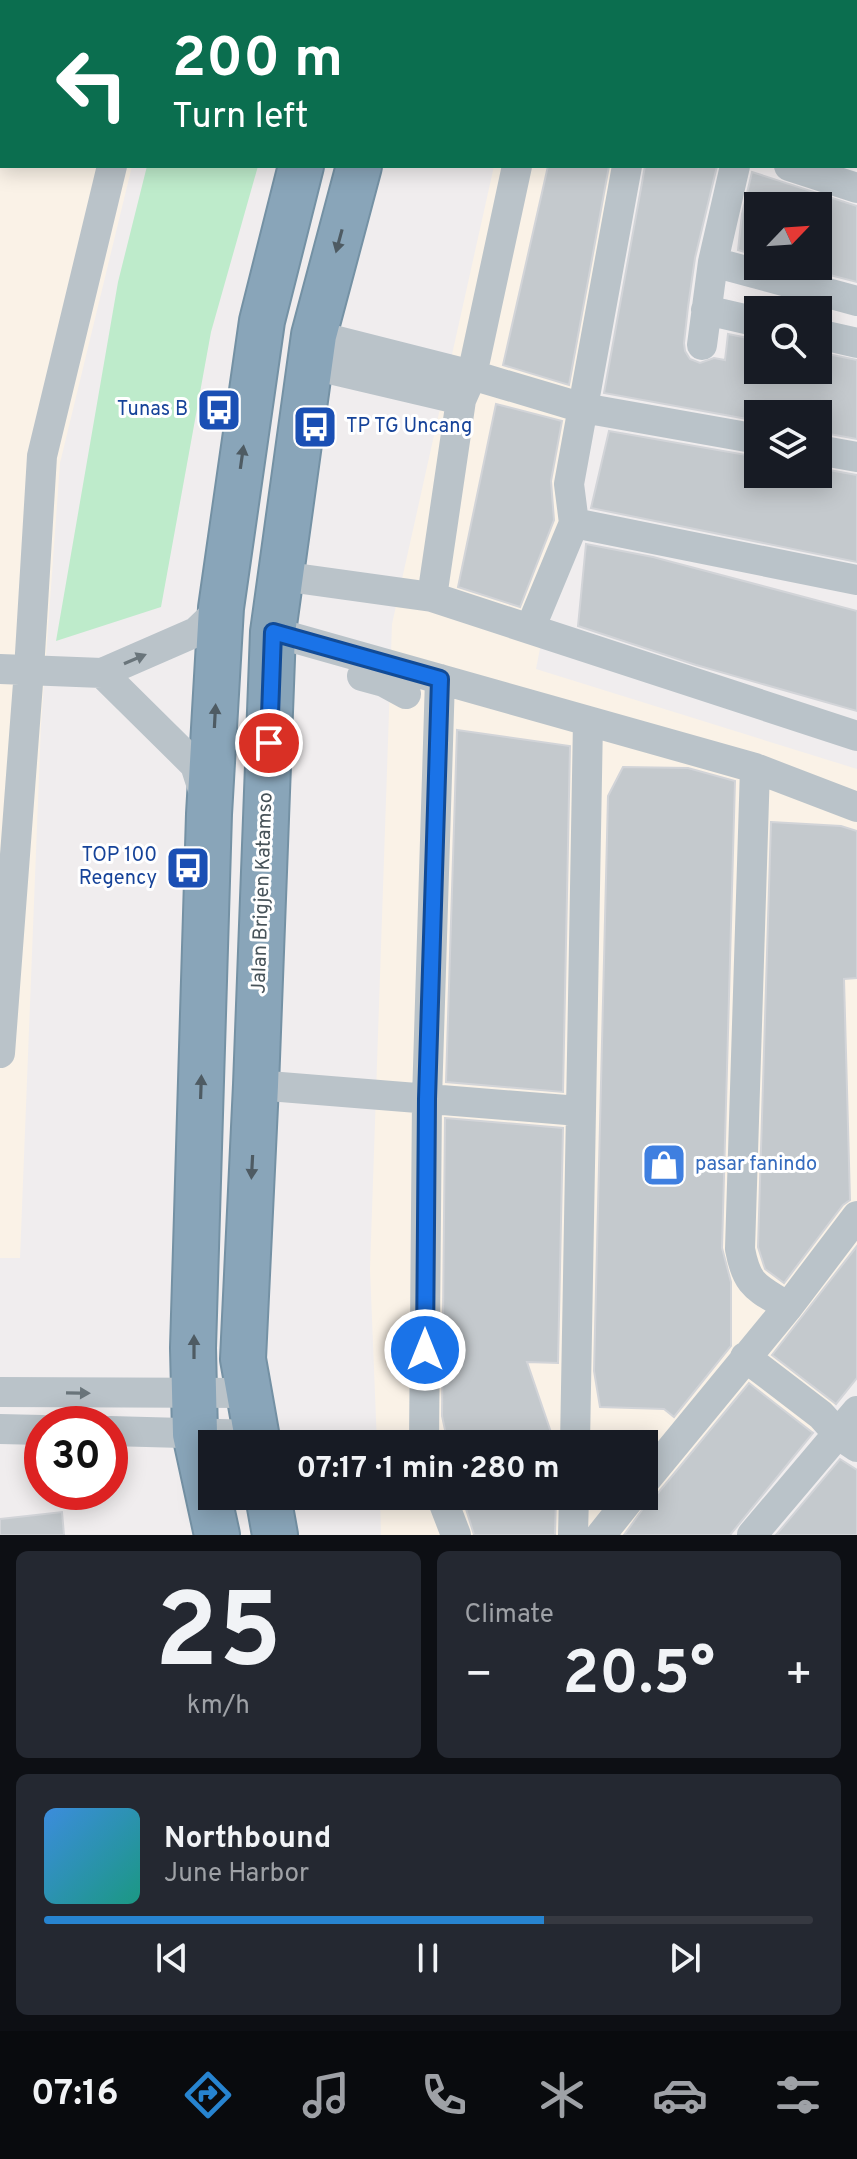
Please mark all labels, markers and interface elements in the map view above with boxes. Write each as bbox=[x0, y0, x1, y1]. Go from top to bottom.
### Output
text: 200 m bbox=[172, 26, 343, 96]
icon: left bbox=[40, 32, 144, 136]
text: Turn left bbox=[172, 95, 309, 141]
north arrow bbox=[744, 192, 832, 280]
map controls bbox=[744, 192, 832, 488]
one-way arrow bbox=[332, 230, 345, 254]
button: search bbox=[744, 296, 832, 384]
bus stop icon: Tunas B bbox=[195, 386, 243, 434]
place label: Tunas B bbox=[117, 397, 188, 423]
button: layers bbox=[744, 400, 832, 488]
bus stop icon: TP TG Uncang bbox=[291, 403, 339, 451]
place label: TP TG Uncang bbox=[346, 414, 472, 440]
one-way arrow bbox=[236, 445, 249, 470]
one-way arrow bbox=[124, 653, 147, 666]
one-way arrow bbox=[209, 703, 222, 728]
pin bbox=[235, 709, 303, 777]
icon: arrive bbox=[247, 721, 291, 765]
street label: Jalan Brigjen Katamso bbox=[246, 792, 280, 994]
place label: TOP 100 Regency bbox=[79, 843, 157, 892]
bus stop icon: TOP 100 Regency bbox=[164, 844, 212, 892]
one-way arrow bbox=[195, 1074, 208, 1099]
shop icon: pasar fanindo bbox=[640, 1141, 688, 1189]
place label: pasar fanindo bbox=[695, 1152, 817, 1178]
one-way arrow bbox=[246, 1155, 259, 1180]
position arrow bbox=[383, 1308, 467, 1392]
one-way arrow bbox=[188, 1334, 200, 1359]
one-way arrow bbox=[66, 1386, 91, 1399]
speed limit sign: 30 bbox=[24, 1406, 128, 1510]
text: 07:17 · 1 min · 280 m bbox=[297, 1451, 559, 1488]
text: 25 bbox=[155, 1572, 282, 1704]
text: Climate bbox=[465, 1599, 554, 1632]
text: 20.5° bbox=[563, 1639, 715, 1715]
text: − bbox=[465, 1649, 493, 1705]
text: + bbox=[785, 1649, 813, 1705]
text: km/h bbox=[187, 1690, 250, 1723]
text: Northbound bbox=[164, 1821, 331, 1858]
text: June Harbor bbox=[164, 1858, 309, 1891]
icon: previous bbox=[150, 1936, 194, 1980]
icon: pause bbox=[406, 1936, 450, 1980]
icon: next bbox=[663, 1936, 707, 1980]
icon: directions bbox=[180, 2067, 236, 2123]
icon: music bbox=[298, 2067, 354, 2123]
icon: phone bbox=[416, 2067, 472, 2123]
icon: climate bbox=[534, 2067, 590, 2123]
icon: car bbox=[652, 2067, 708, 2123]
icon: filters bbox=[770, 2067, 826, 2123]
text: 07:16 bbox=[31, 2072, 119, 2118]

